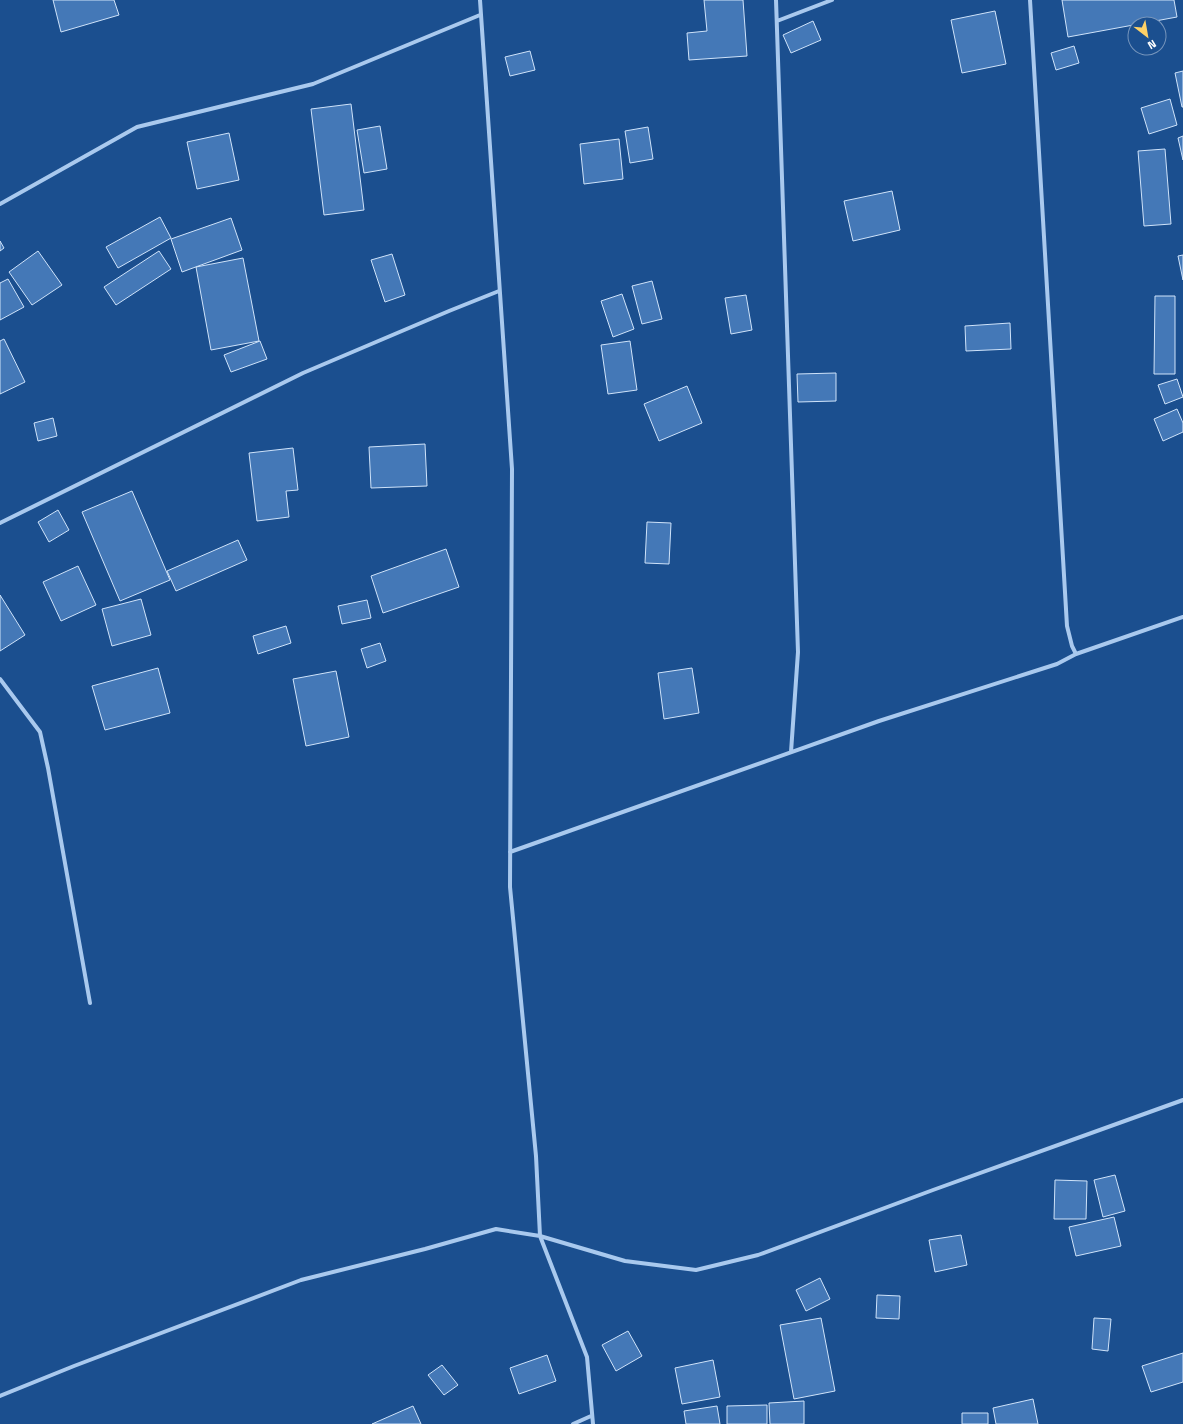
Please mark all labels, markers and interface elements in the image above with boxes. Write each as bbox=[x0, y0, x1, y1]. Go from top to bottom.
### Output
north arrow bbox=[1127, 16, 1167, 56]
text: N bbox=[1145, 36, 1160, 53]

